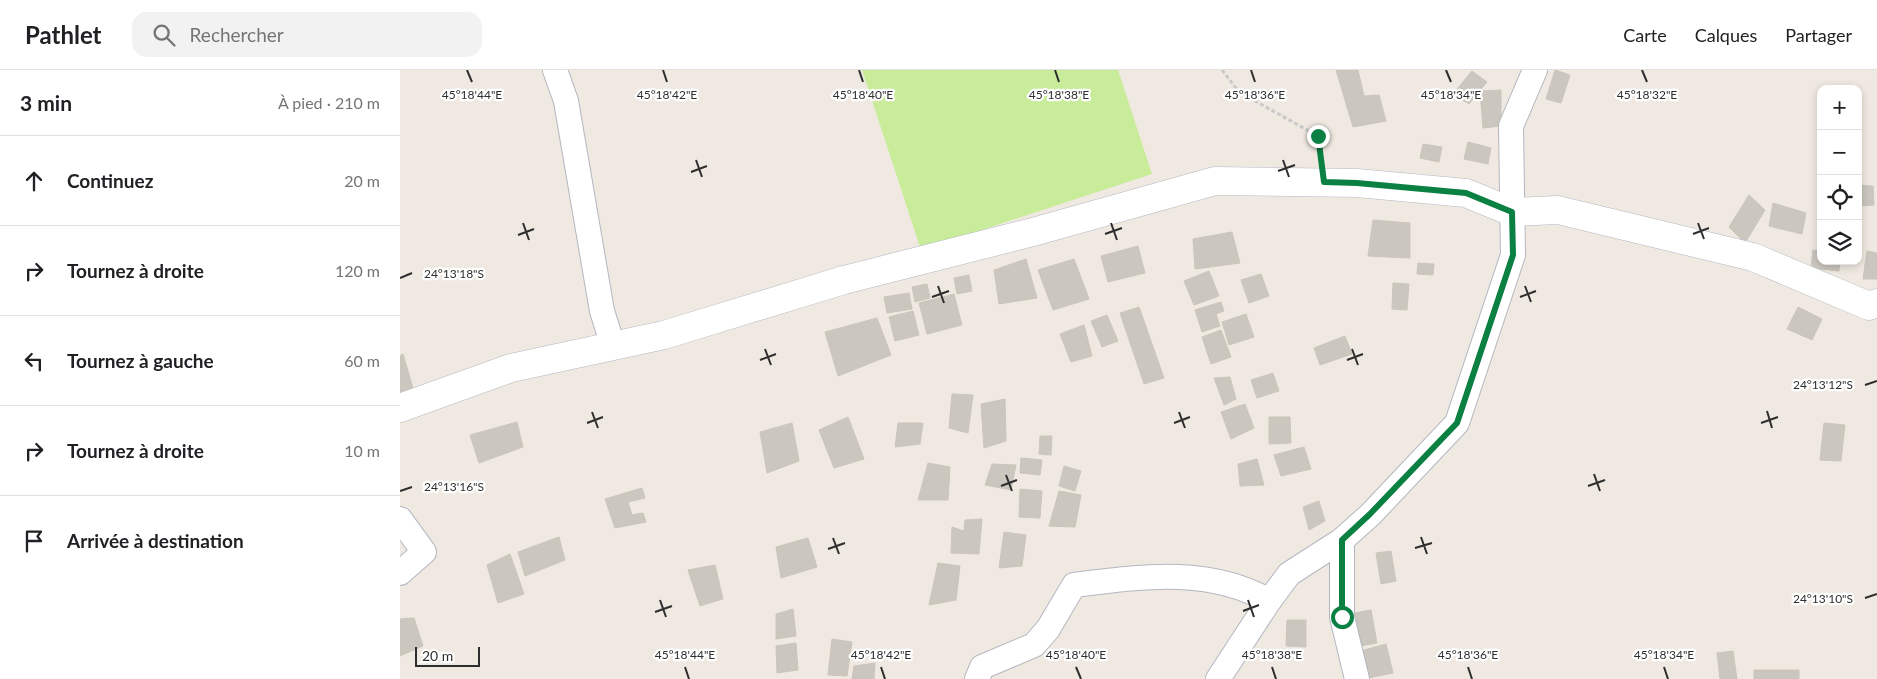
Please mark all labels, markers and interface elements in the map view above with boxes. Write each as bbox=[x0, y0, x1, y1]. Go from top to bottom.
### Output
search box bbox=[132, 12, 482, 57]
text: Pathlet bbox=[25, 20, 102, 49]
icon: search bbox=[150, 21, 178, 49]
text: Rechercher bbox=[190, 23, 284, 46]
text: Carte bbox=[1623, 24, 1667, 46]
text: Calques bbox=[1695, 24, 1757, 46]
text: Partager bbox=[1785, 24, 1852, 46]
map controls bbox=[1817, 85, 1862, 265]
button: + bbox=[1817, 85, 1862, 130]
text: 45°18'44"E bbox=[442, 87, 502, 102]
text: 45°18'42"E bbox=[637, 87, 697, 102]
text: 45°18'40"E bbox=[833, 87, 893, 102]
text: 45°18'38"E bbox=[1029, 87, 1089, 102]
text: 45°18'36"E bbox=[1225, 87, 1285, 102]
text: 45°18'34"E bbox=[1421, 87, 1481, 102]
text: 45°18'32"E bbox=[1617, 87, 1677, 102]
text: 3 min bbox=[20, 90, 72, 115]
text: À pied · 210 m bbox=[278, 93, 380, 112]
route end bbox=[1307, 125, 1330, 148]
button: − bbox=[1817, 130, 1862, 175]
icon: ahead bbox=[20, 167, 48, 195]
text: Continuez bbox=[67, 169, 153, 192]
text: 20 m bbox=[344, 171, 380, 190]
button: locate bbox=[1817, 175, 1862, 220]
button: layers bbox=[1817, 220, 1862, 265]
icon: right bbox=[20, 257, 48, 285]
text: Tournez à droite bbox=[67, 259, 204, 282]
text: 120 m bbox=[335, 261, 380, 280]
text: 24°13'18"S bbox=[424, 266, 484, 281]
icon: left bbox=[20, 347, 48, 375]
text: Tournez à gauche bbox=[67, 349, 214, 372]
text: 60 m bbox=[344, 351, 380, 370]
text: 24°13'12"S bbox=[1793, 377, 1853, 392]
icon: right bbox=[20, 437, 48, 465]
text: Tournez à droite bbox=[67, 439, 204, 462]
text: 10 m bbox=[344, 441, 380, 460]
text: 24°13'16"S bbox=[424, 479, 484, 494]
icon: arrive bbox=[20, 527, 48, 555]
text: Arrivée à destination bbox=[67, 529, 244, 552]
text: 24°13'10"S bbox=[1793, 591, 1853, 606]
route start bbox=[1331, 606, 1354, 629]
scale bar bbox=[415, 644, 480, 667]
text: 20 m bbox=[422, 647, 453, 664]
text: 45°18'44"E bbox=[655, 647, 715, 662]
text: 45°18'42"E bbox=[851, 647, 911, 662]
text: 45°18'40"E bbox=[1046, 647, 1106, 662]
text: 45°18'38"E bbox=[1242, 647, 1302, 662]
text: 45°18'36"E bbox=[1438, 647, 1498, 662]
text: 45°18'34"E bbox=[1634, 647, 1694, 662]

